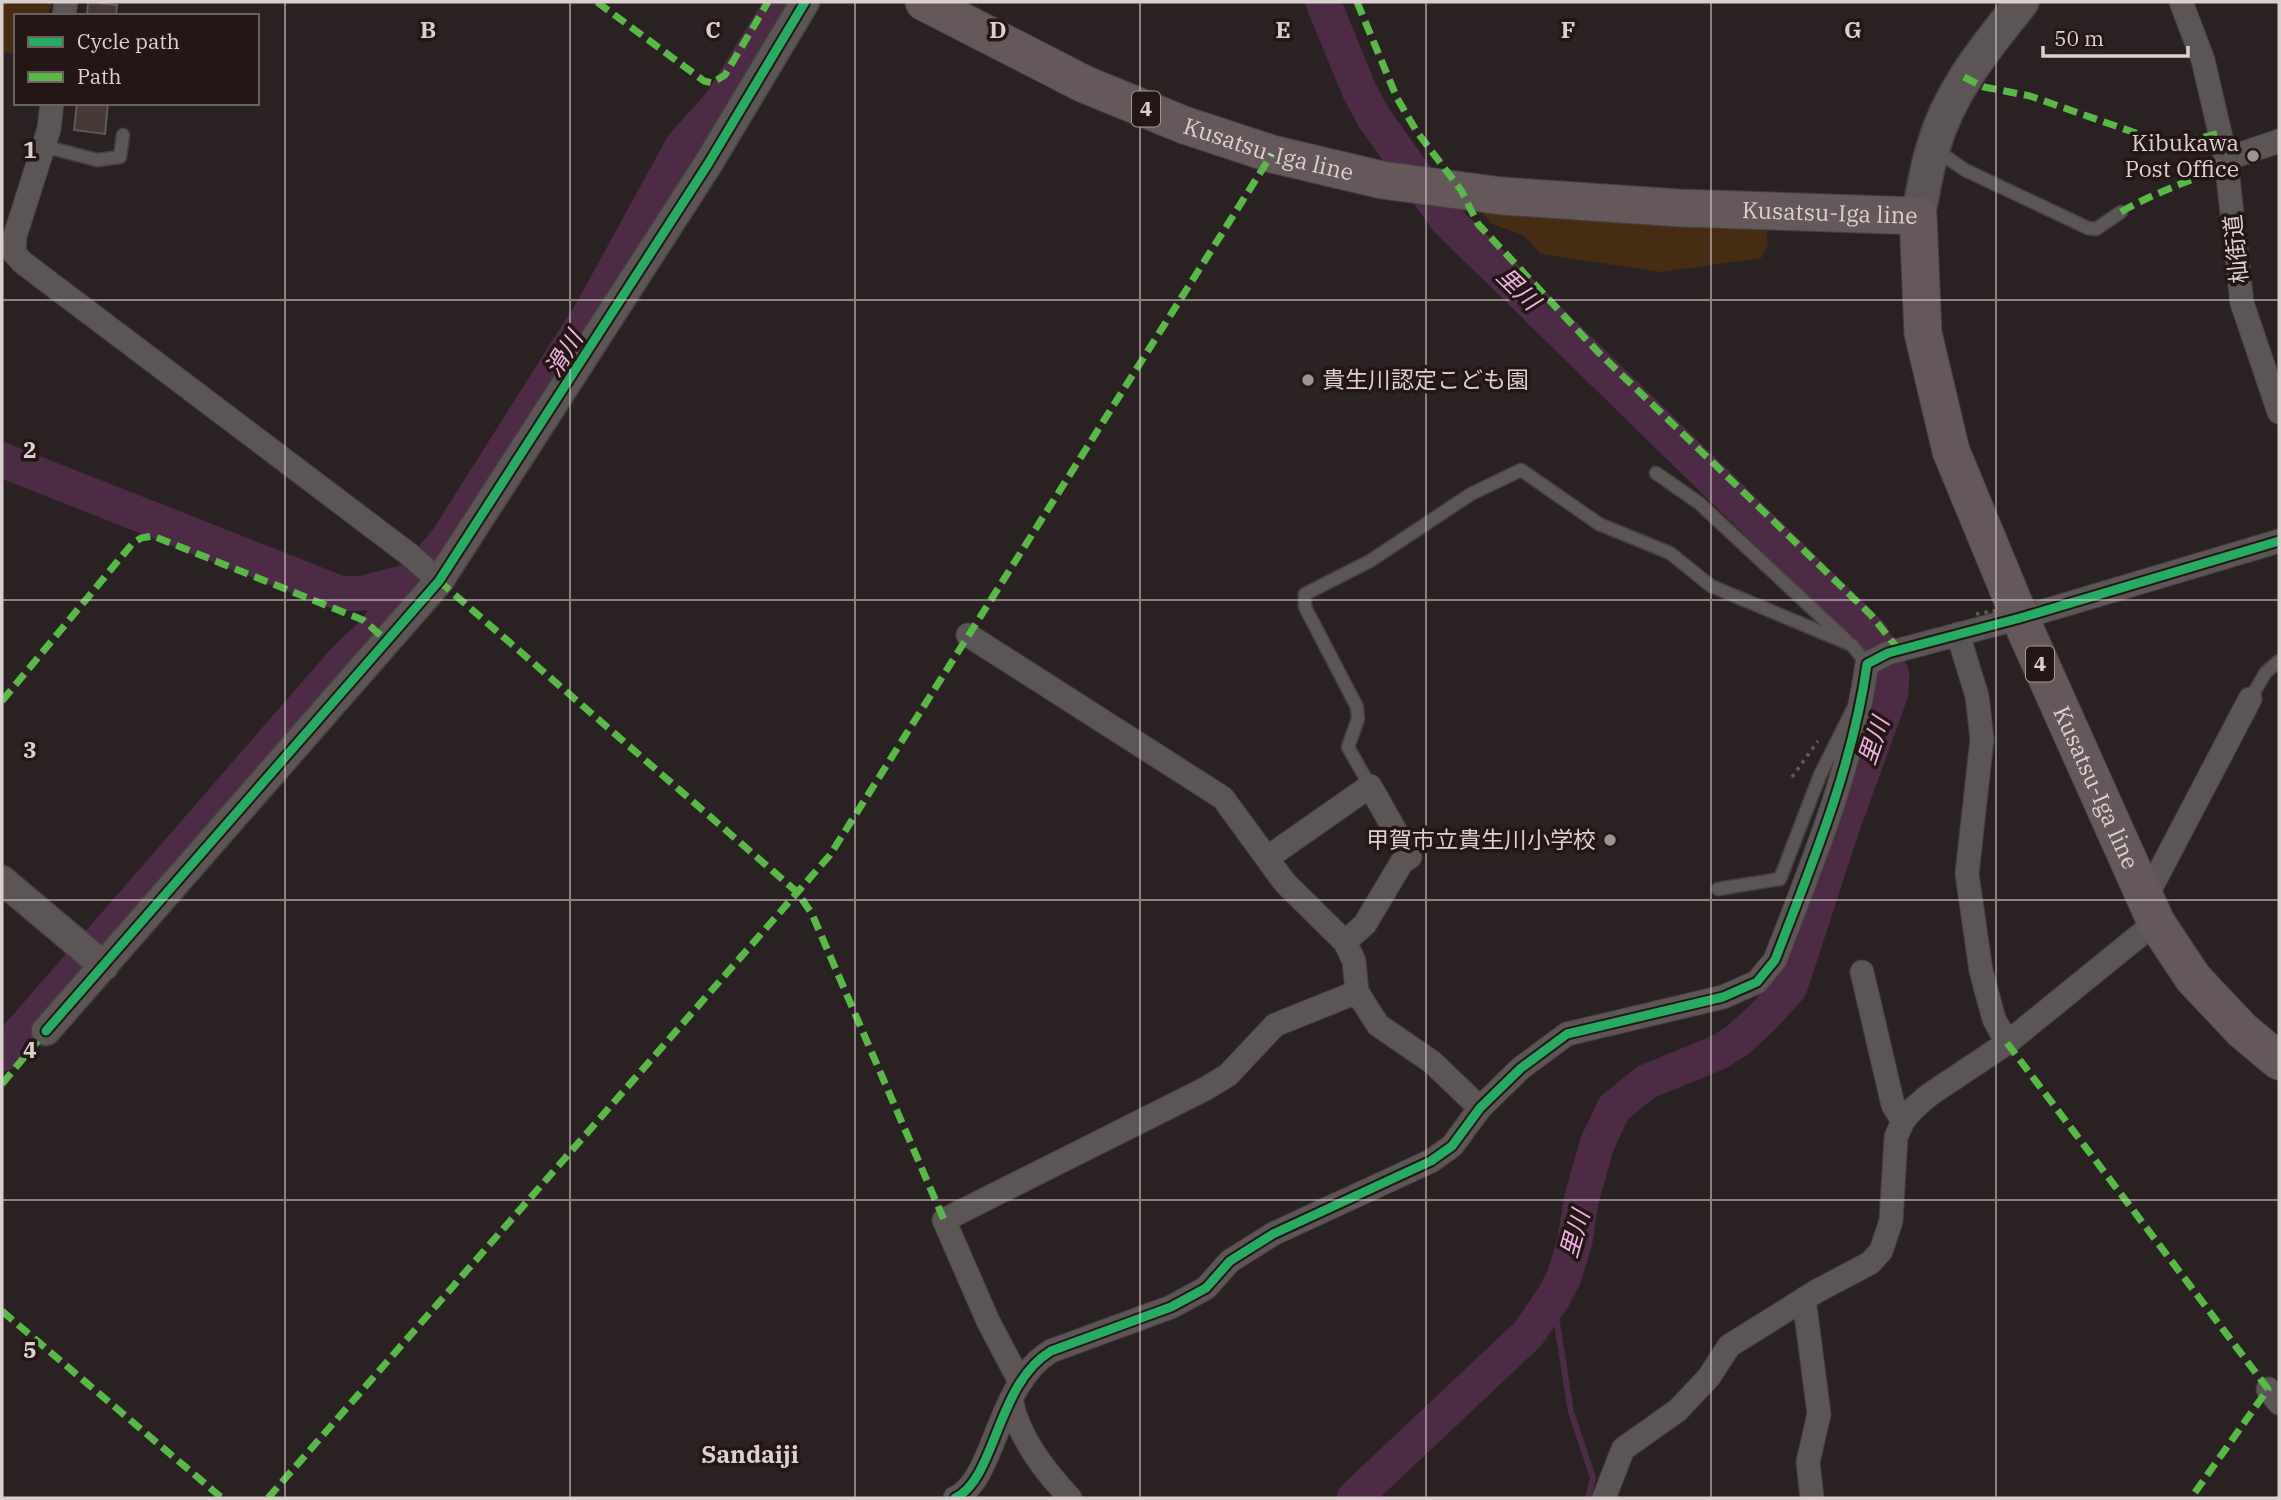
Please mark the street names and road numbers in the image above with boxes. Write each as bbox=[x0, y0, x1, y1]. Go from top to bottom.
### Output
road number: 4 bbox=[1132, 92, 1160, 126]
street label: Kusatsu-Iga line bbox=[1180, 110, 1357, 187]
street label: Kusatsu-Iga line bbox=[1742, 194, 1918, 230]
street label: 杣街道 bbox=[2216, 213, 2254, 285]
road number: 4 bbox=[2026, 646, 2054, 682]
street label: Kusatsu-Iga line bbox=[2047, 701, 2146, 873]

